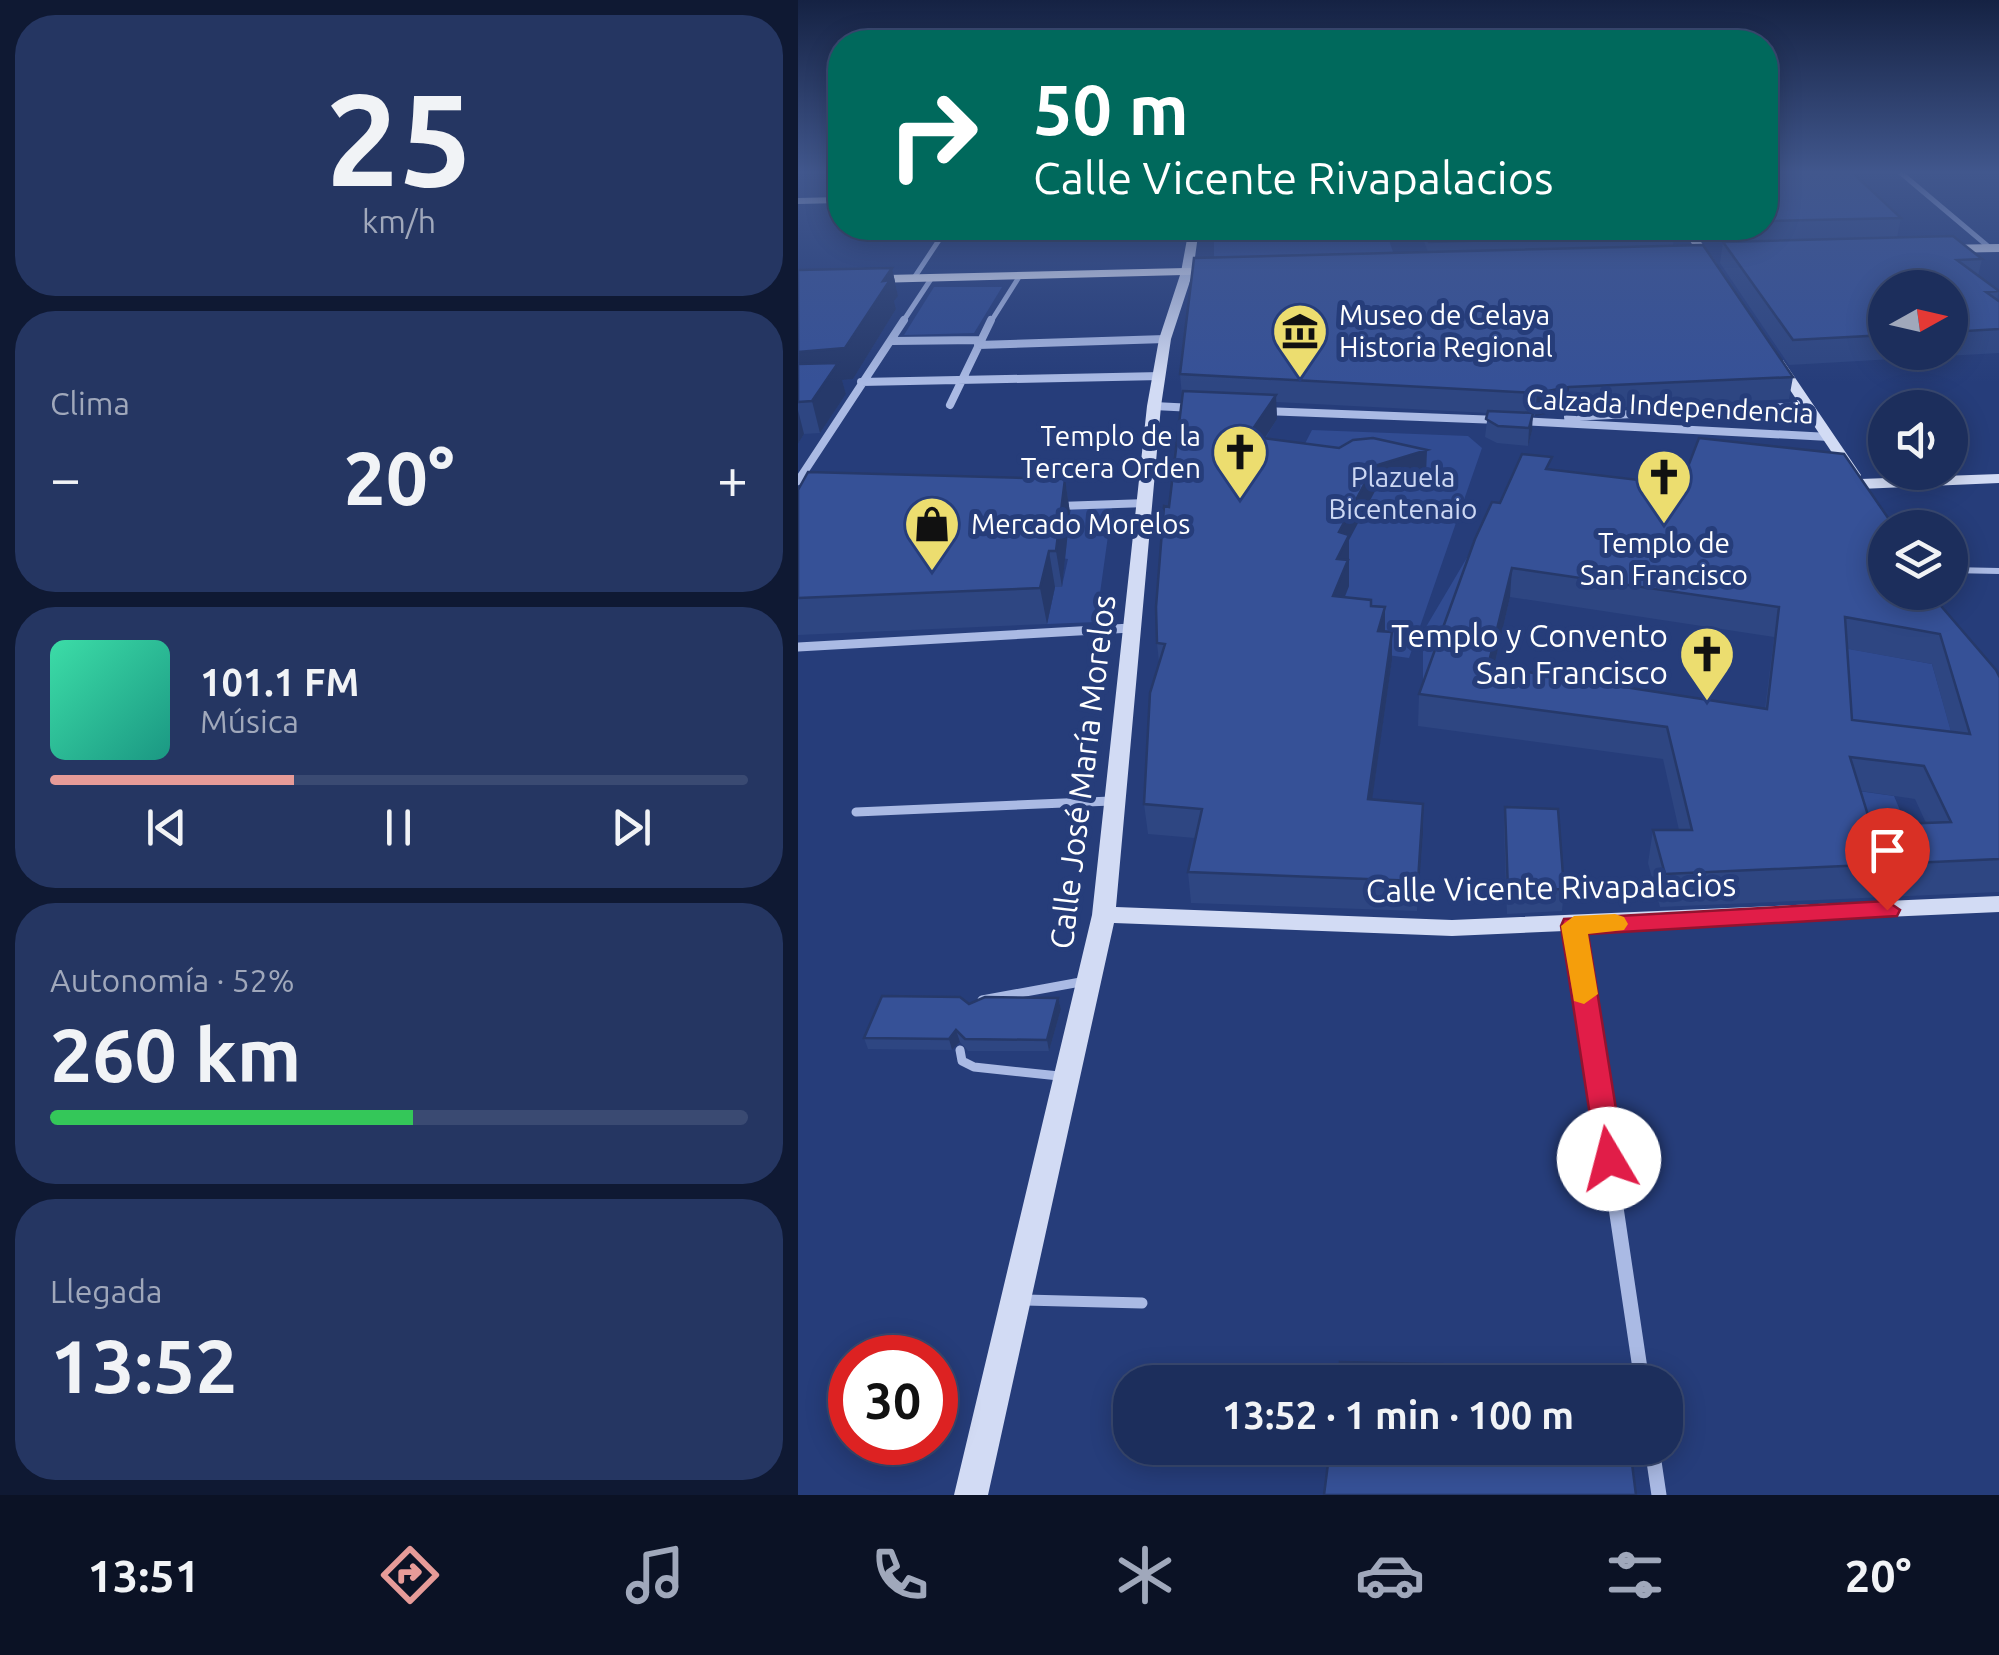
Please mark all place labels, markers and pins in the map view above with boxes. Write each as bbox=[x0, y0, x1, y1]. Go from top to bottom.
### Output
place label: Museo de Celaya Historia Regional bbox=[1339, 299, 1553, 362]
museum icon: Museo de Celaya Historia Regional bbox=[1270, 301, 1330, 380]
place label: Templo de la Tercera Orden bbox=[1021, 420, 1201, 483]
church icon: Templo de la Tercera Orden bbox=[1210, 422, 1270, 501]
church icon: Templo de San Francisco bbox=[1634, 447, 1694, 526]
shop icon: Mercado Morelos bbox=[902, 494, 962, 573]
place label: Mercado Morelos bbox=[971, 508, 1191, 539]
place label: Templo de San Francisco bbox=[1580, 527, 1748, 590]
place label: Templo y Convento San Francisco bbox=[1391, 617, 1668, 690]
church icon: Templo y Convento San Francisco bbox=[1677, 624, 1737, 703]
pin bbox=[1845, 808, 1930, 911]

